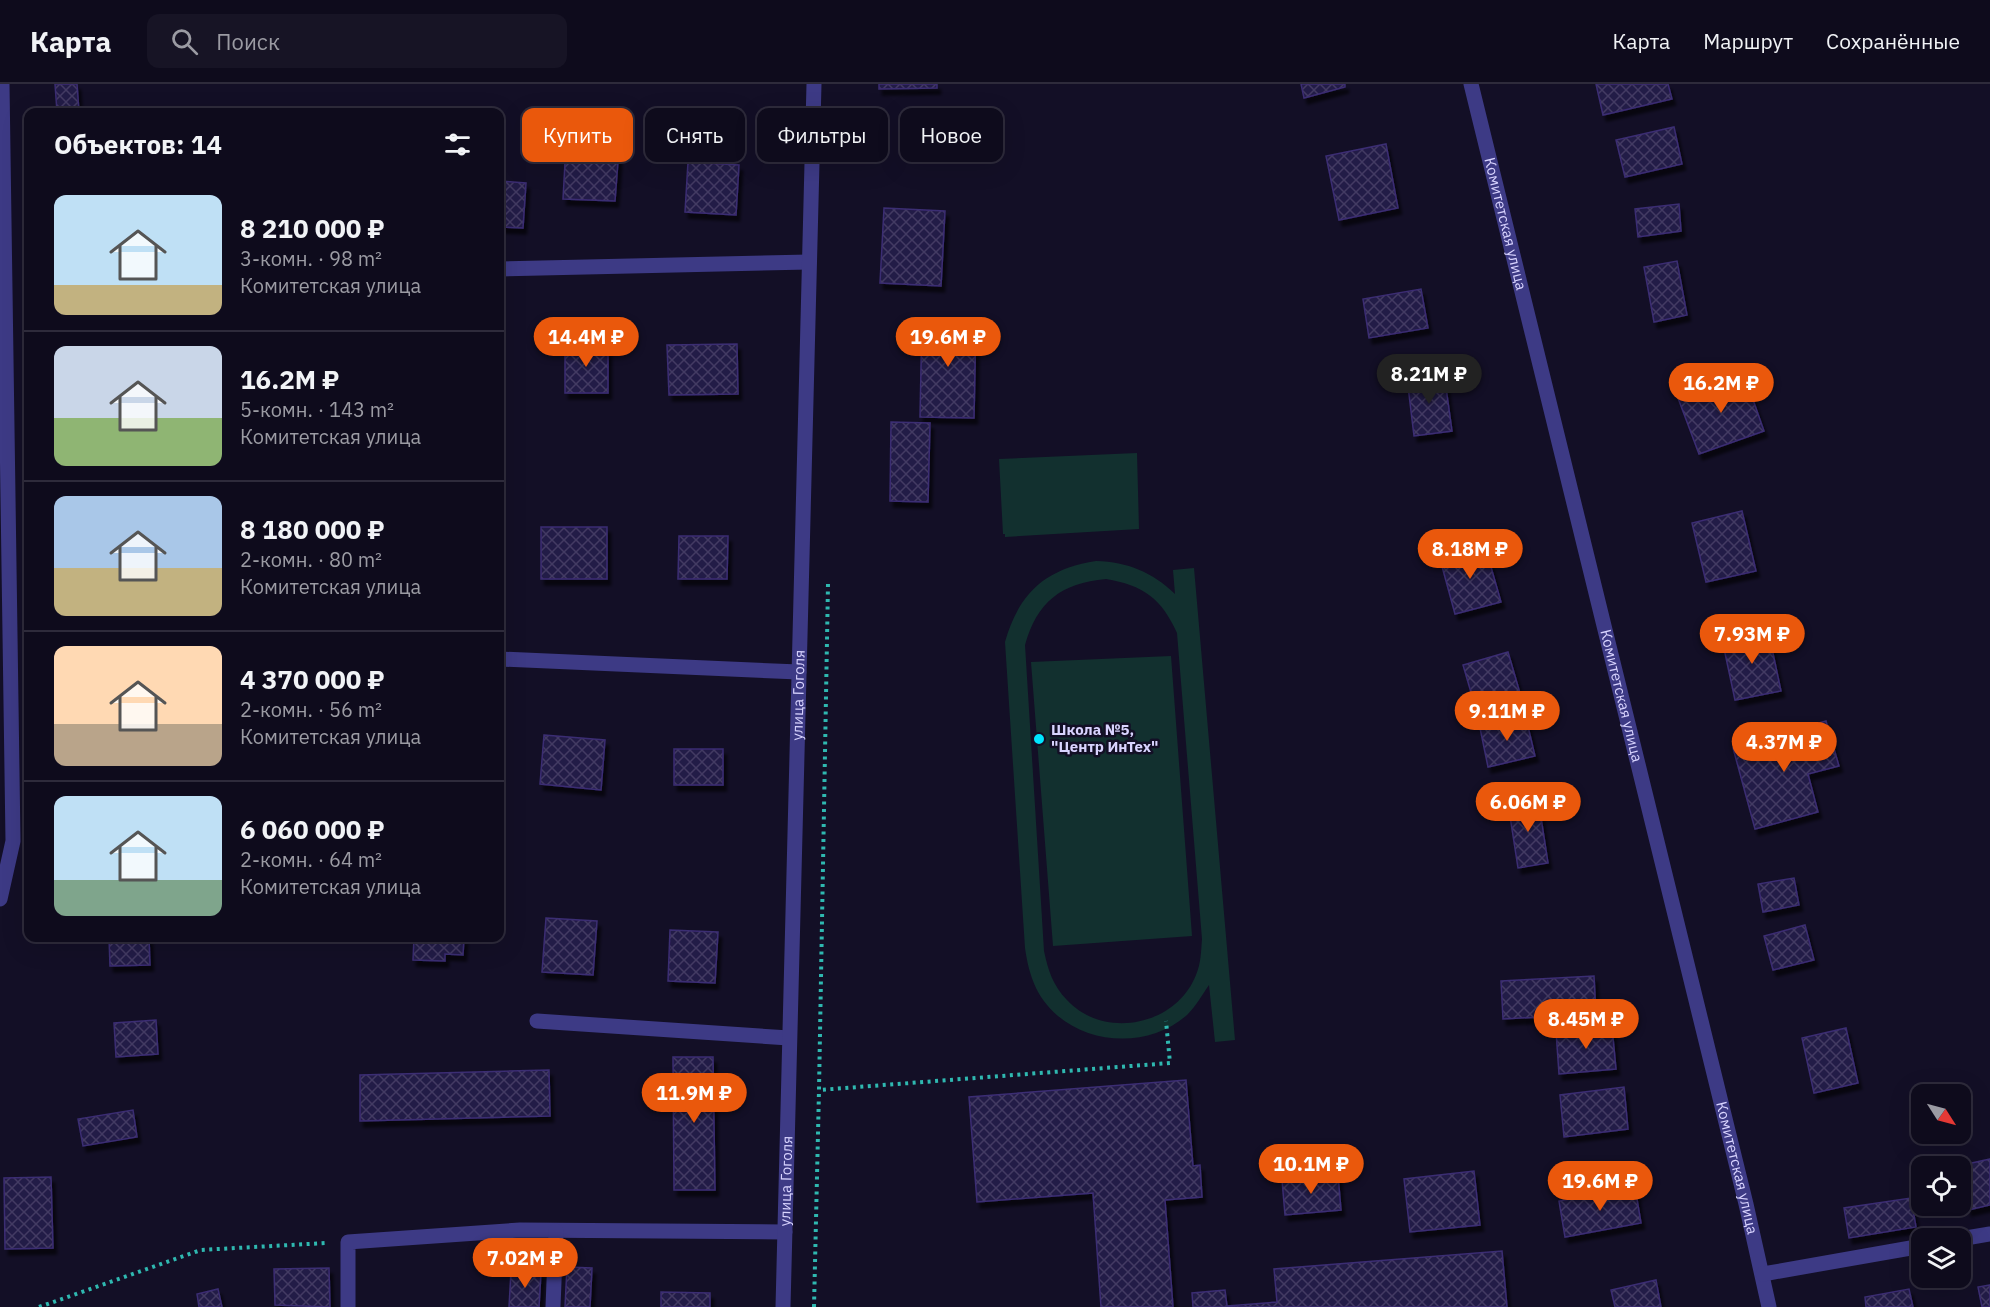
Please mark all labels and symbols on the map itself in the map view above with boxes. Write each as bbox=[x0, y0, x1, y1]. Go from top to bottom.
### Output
street label: Комитетская улица bbox=[1480, 155, 1531, 292]
pin: 14.4M ₽ bbox=[531, 317, 641, 368]
pin: 19.6M ₽ bbox=[893, 317, 1003, 368]
pin: 8.21M ₽ bbox=[1374, 354, 1484, 405]
pin: 16.2M ₽ bbox=[1666, 363, 1776, 414]
pin: 8.18M ₽ bbox=[1415, 529, 1525, 580]
pin: 7.93M ₽ bbox=[1697, 614, 1807, 665]
street label: Комитетская улица bbox=[1596, 627, 1647, 764]
street label: улица Гоголя bbox=[787, 650, 809, 741]
pin: 9.11M ₽ bbox=[1452, 691, 1562, 742]
place label: Школа №5, "Центр ИнТех" bbox=[1051, 720, 1158, 756]
pin: 4.37M ₽ bbox=[1729, 722, 1839, 773]
marker: Школа №5, "Центр ИнТех" bbox=[1032, 732, 1046, 746]
pin: 6.06M ₽ bbox=[1473, 782, 1583, 833]
pin: 8.45M ₽ bbox=[1531, 999, 1641, 1050]
pin: 11.9M ₽ bbox=[639, 1073, 749, 1124]
north arrow bbox=[1911, 1084, 1971, 1144]
street label: Комитетская улица bbox=[1712, 1099, 1762, 1236]
street label: улица Гоголя bbox=[775, 1135, 796, 1227]
pin: 10.1M ₽ bbox=[1256, 1144, 1366, 1195]
pin: 19.6M ₽ bbox=[1545, 1161, 1655, 1212]
pin: 7.02M ₽ bbox=[470, 1238, 580, 1289]

